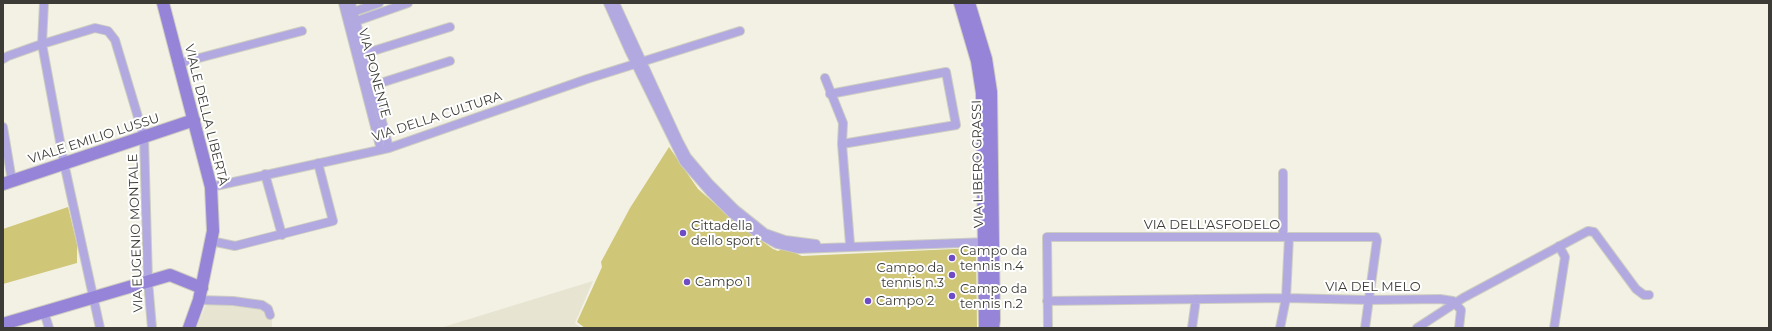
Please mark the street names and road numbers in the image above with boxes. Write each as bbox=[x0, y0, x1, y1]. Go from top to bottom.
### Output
street label: VIA PONENTE bbox=[355, 27, 393, 119]
street label: VIALE DELLA LIBERTÀ bbox=[181, 43, 231, 187]
street label: VIA DELLA CULTURA bbox=[370, 89, 504, 145]
street label: VIA LIBERO GRASSI bbox=[969, 100, 987, 228]
street label: VIALE EMILIO LUSSU bbox=[26, 110, 162, 168]
street label: VIA EUGENIO MONTALE bbox=[125, 153, 147, 313]
street label: VIA DELL'ASFODELO bbox=[1144, 217, 1280, 233]
street label: VIA DEL MELO bbox=[1325, 279, 1421, 295]

